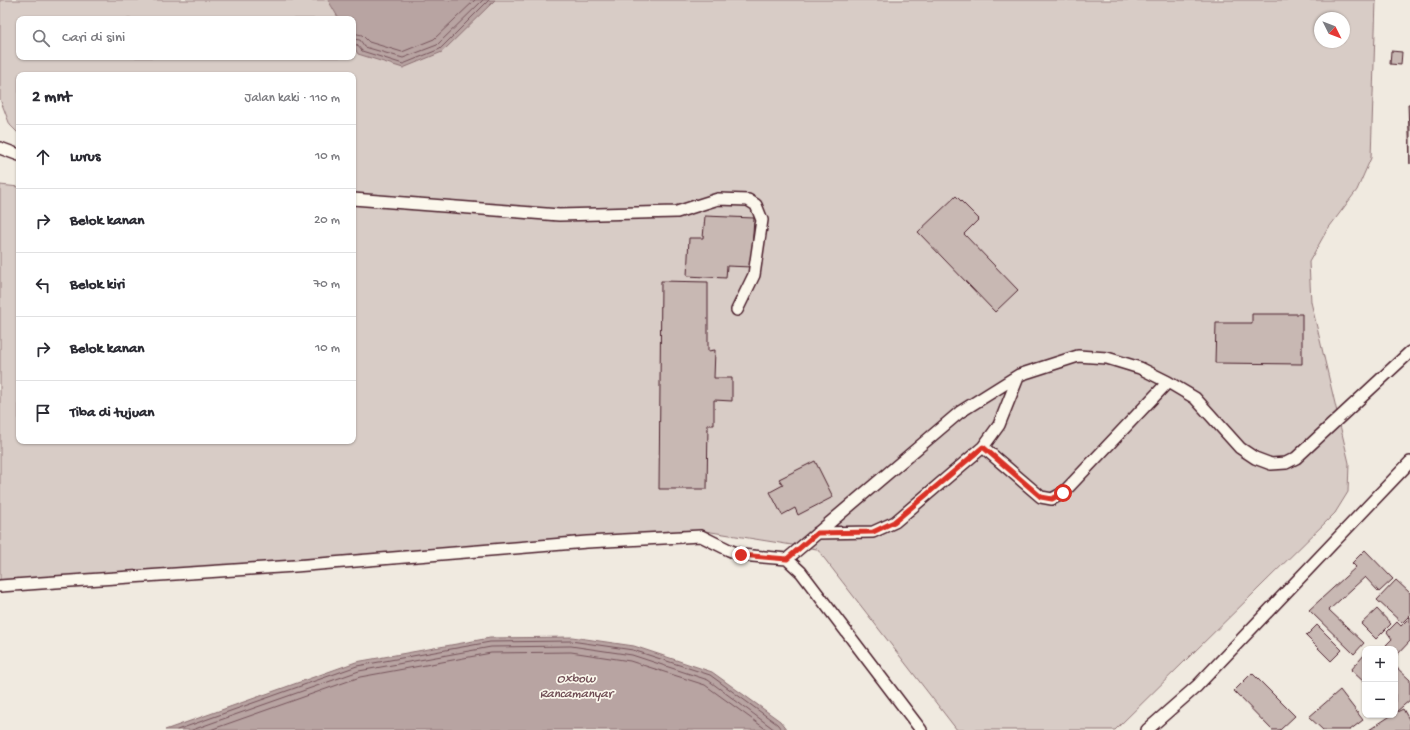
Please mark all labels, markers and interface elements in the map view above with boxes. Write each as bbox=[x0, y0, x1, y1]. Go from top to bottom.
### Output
north arrow bbox=[1314, 12, 1350, 48]
search box bbox=[16, 16, 356, 60]
icon: search bbox=[30, 27, 52, 49]
text: Cari di sini bbox=[62, 29, 125, 47]
text: 2 mnt bbox=[32, 88, 71, 108]
text: Jalan kaki · 110 m bbox=[245, 91, 340, 106]
icon: ahead bbox=[32, 146, 54, 168]
text: Lurus bbox=[70, 148, 100, 166]
text: 10 m bbox=[315, 149, 340, 164]
icon: right bbox=[32, 210, 54, 232]
text: Belok kanan bbox=[70, 212, 144, 230]
text: 20 m bbox=[314, 213, 340, 228]
icon: left bbox=[32, 274, 54, 296]
text: Belok kiri bbox=[70, 276, 125, 294]
text: 70 m bbox=[314, 277, 340, 292]
icon: right bbox=[32, 338, 54, 360]
text: Belok kanan bbox=[70, 340, 144, 358]
text: 10 m bbox=[315, 341, 340, 356]
icon: arrive bbox=[32, 402, 54, 424]
text: Tiba di tujuan bbox=[70, 404, 154, 422]
route start bbox=[1054, 484, 1072, 502]
route end bbox=[732, 546, 750, 564]
map controls bbox=[1362, 646, 1398, 718]
button: + bbox=[1362, 646, 1398, 682]
water label: Oxbow Rancamanyar bbox=[540, 672, 615, 702]
button: − bbox=[1362, 682, 1398, 718]

